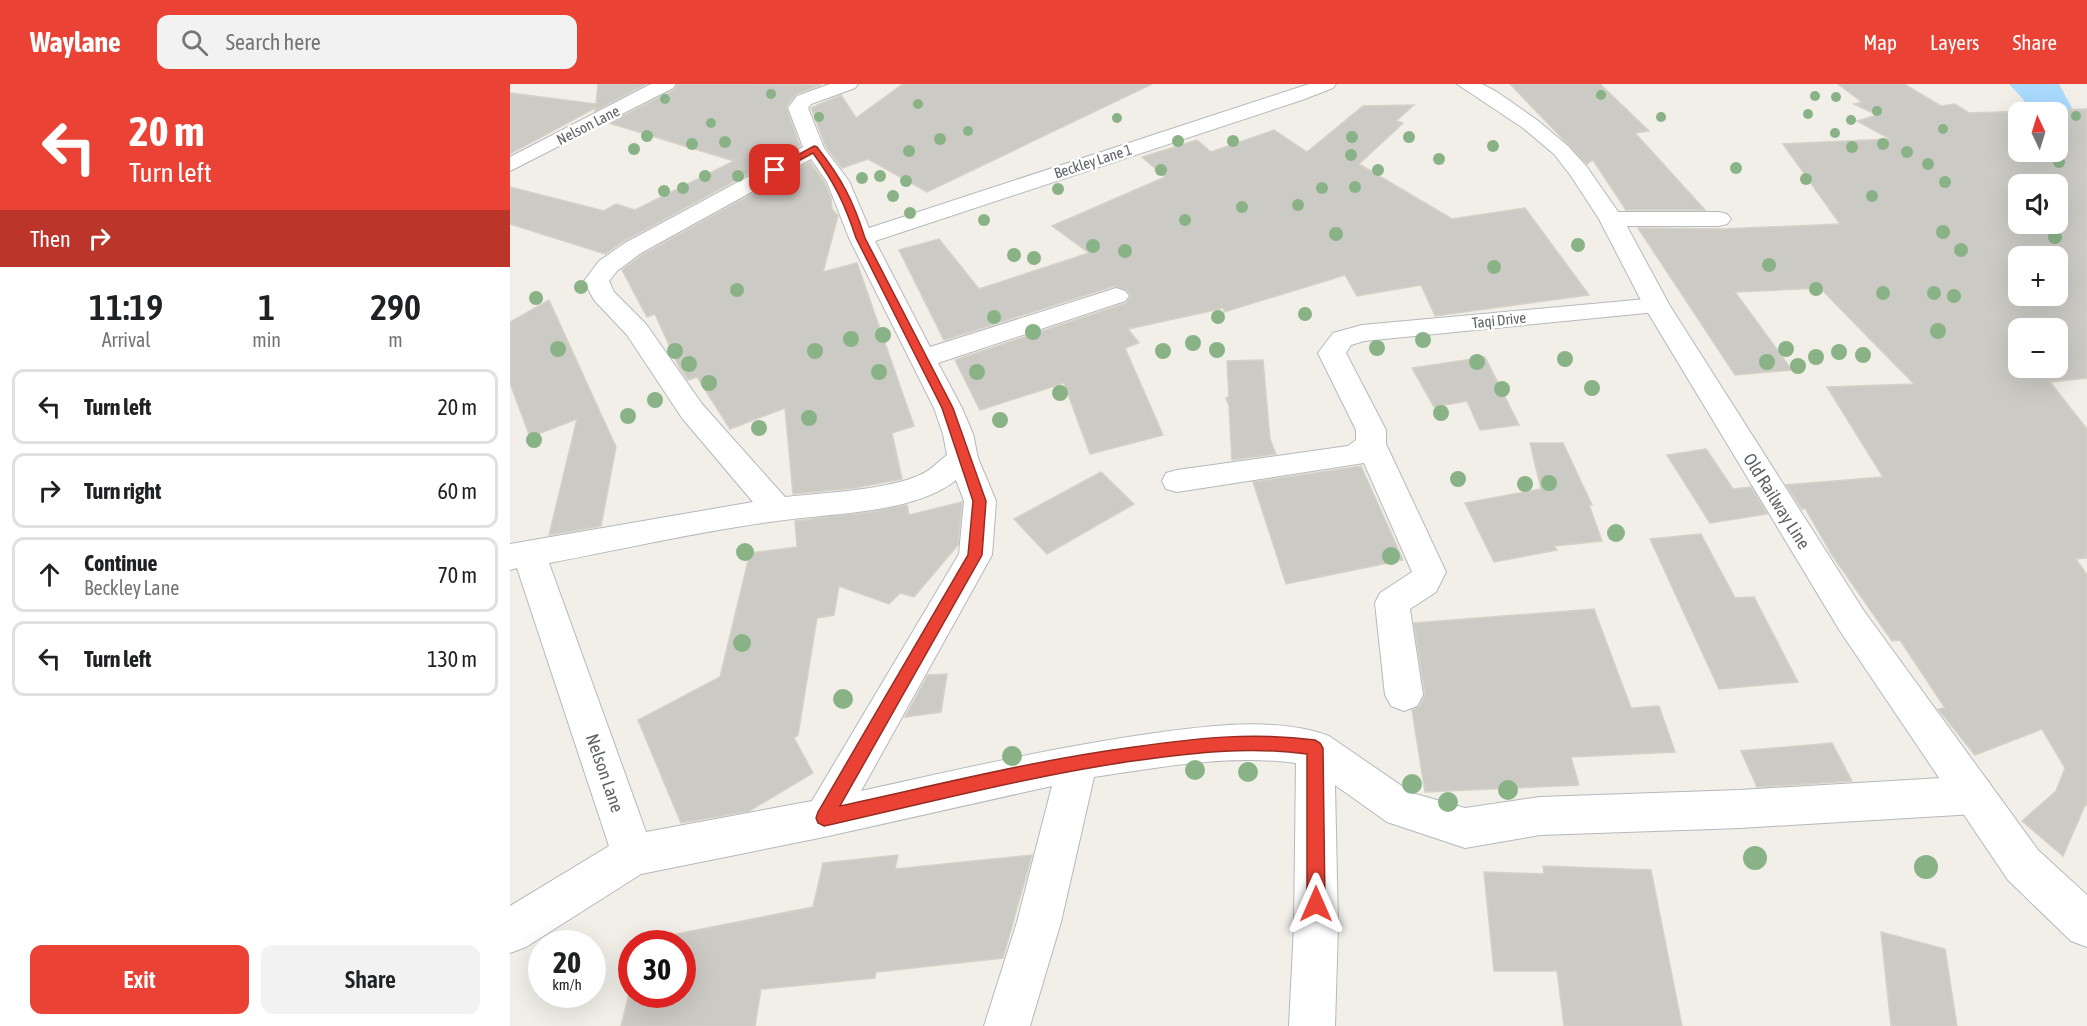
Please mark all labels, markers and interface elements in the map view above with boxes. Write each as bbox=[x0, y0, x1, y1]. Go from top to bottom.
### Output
search box bbox=[157, 15, 577, 69]
text: Waylane bbox=[30, 26, 121, 58]
icon: search bbox=[178, 26, 211, 59]
text: Search here bbox=[226, 29, 321, 55]
text: Map bbox=[1863, 30, 1897, 54]
text: Layers bbox=[1930, 30, 1980, 54]
text: Share bbox=[2013, 30, 2057, 54]
street label: Nelson Lane bbox=[554, 102, 622, 148]
north arrow bbox=[2008, 102, 2068, 162]
map controls bbox=[2008, 102, 2068, 378]
text: 20 m bbox=[129, 107, 204, 155]
icon: left bbox=[30, 108, 108, 186]
street label: Beckley Lane 1 bbox=[1052, 140, 1134, 182]
pin bbox=[749, 144, 800, 195]
icon: arrive bbox=[758, 153, 791, 186]
text: Turn left bbox=[129, 157, 212, 188]
button: sound bbox=[2008, 174, 2068, 234]
icon: right bbox=[83, 222, 116, 255]
text: Then bbox=[30, 226, 71, 252]
button: + bbox=[2008, 246, 2068, 306]
text: 11:19 bbox=[89, 286, 163, 328]
text: 1 bbox=[258, 286, 275, 328]
text: 290 bbox=[370, 286, 421, 328]
street label: Taqi Drive bbox=[1471, 309, 1527, 331]
button: − bbox=[2008, 318, 2068, 378]
text: Arrival bbox=[102, 328, 151, 351]
text: min bbox=[252, 328, 281, 351]
text: m bbox=[388, 328, 403, 351]
icon: left bbox=[33, 390, 66, 423]
text: Turn left bbox=[84, 394, 151, 420]
text: 20 m bbox=[437, 394, 477, 420]
street label: Old Railway Line bbox=[1739, 449, 1815, 553]
icon: right bbox=[33, 474, 66, 507]
text: Turn right bbox=[84, 478, 161, 504]
text: 60 m bbox=[437, 478, 477, 504]
text: Continue bbox=[84, 550, 158, 576]
icon: ahead bbox=[33, 558, 66, 591]
text: 70 m bbox=[437, 562, 477, 588]
text: Beckley Lane bbox=[84, 576, 179, 599]
icon: left bbox=[33, 642, 66, 675]
text: Turn left bbox=[84, 646, 151, 672]
text: 130 m bbox=[427, 646, 477, 672]
street label: Nelson Lane bbox=[582, 731, 628, 815]
position arrow bbox=[1284, 872, 1348, 936]
speed limit sign: 30 bbox=[618, 930, 696, 1008]
button: Exit bbox=[30, 945, 249, 1014]
button: Share bbox=[261, 945, 480, 1014]
text: 20 bbox=[553, 945, 581, 979]
text: km/h bbox=[552, 976, 582, 993]

